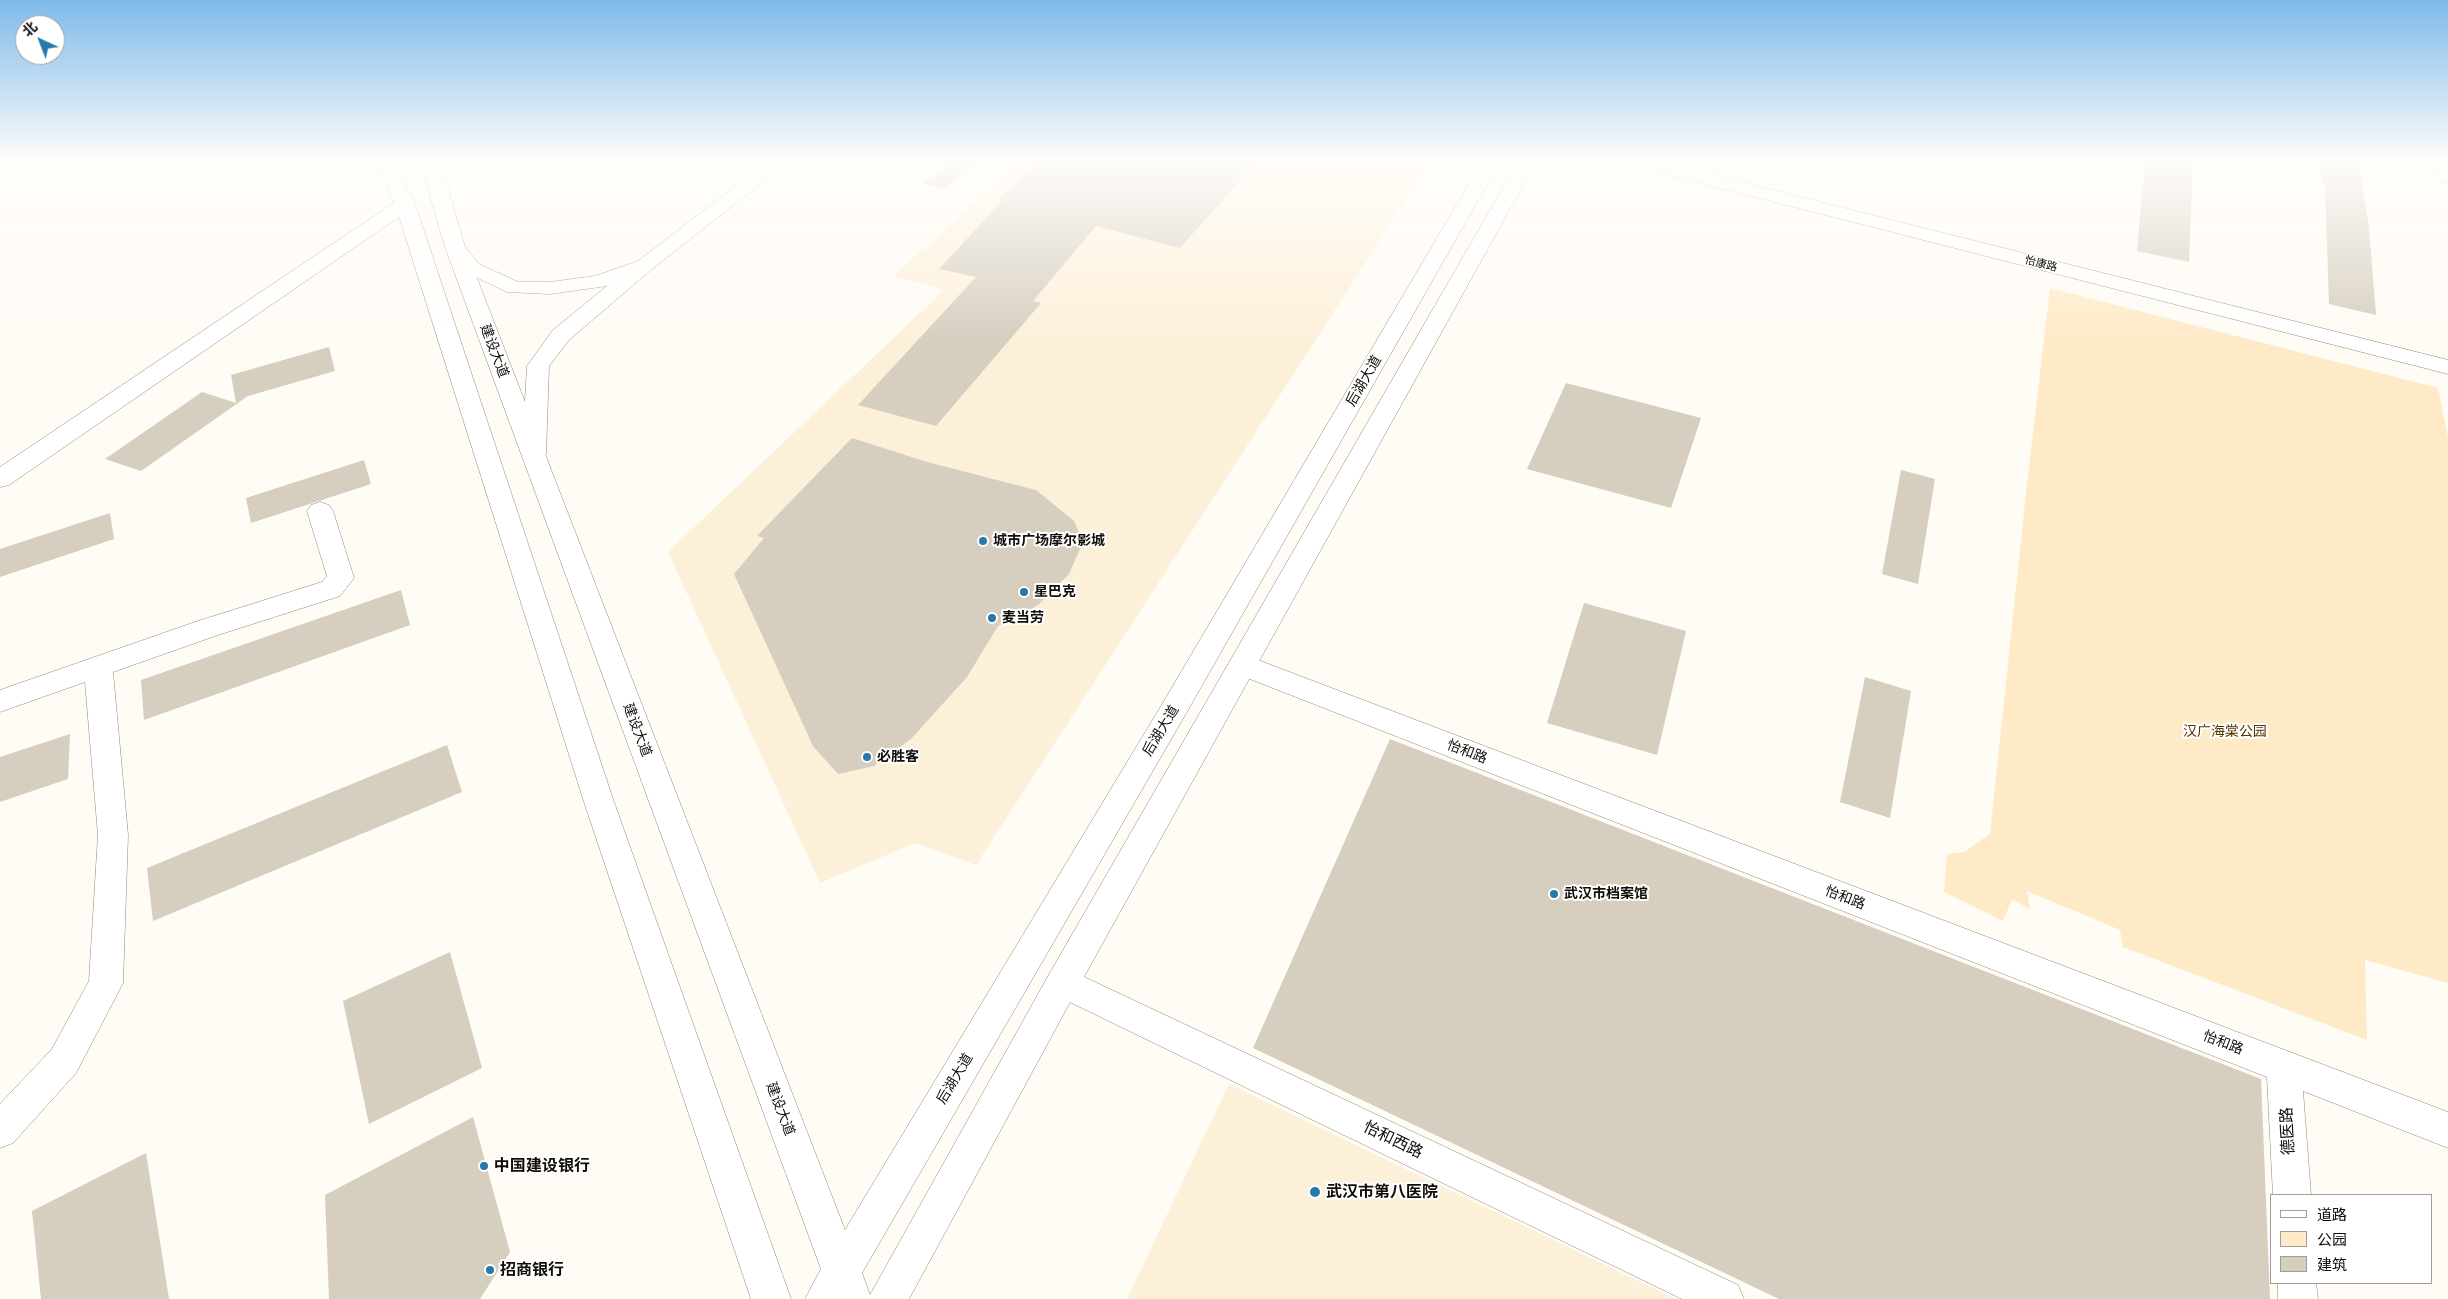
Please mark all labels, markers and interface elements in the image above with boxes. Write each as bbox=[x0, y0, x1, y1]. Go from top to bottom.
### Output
north arrow bbox=[15, 15, 65, 65]
text: 北 bbox=[19, 18, 41, 40]
street label: 怡康路 bbox=[2023, 254, 2059, 274]
street label: 建设大道 bbox=[476, 322, 512, 380]
street label: 后湖大道 bbox=[1343, 353, 1385, 409]
place label: 城市广场摩尔影城 bbox=[993, 533, 1105, 549]
marker: 城市广场摩尔影城 bbox=[977, 535, 989, 547]
place label: 星巴克 bbox=[1034, 584, 1076, 600]
marker: 星巴克 bbox=[1018, 586, 1030, 598]
place label: 麦当劳 bbox=[1002, 610, 1044, 626]
marker: 麦当劳 bbox=[986, 612, 998, 624]
street label: 建设大道 bbox=[619, 701, 655, 759]
street label: 后湖大道 bbox=[1139, 703, 1183, 759]
park label: 汉广海棠公园 bbox=[2183, 724, 2267, 740]
street label: 怡和路 bbox=[1444, 737, 1490, 767]
place label: 必胜客 bbox=[877, 749, 919, 765]
marker: 必胜客 bbox=[861, 751, 873, 763]
street label: 怡和路 bbox=[1822, 883, 1868, 913]
place label: 武汉市档案馆 bbox=[1564, 886, 1648, 902]
marker: 武汉市档案馆 bbox=[1548, 888, 1560, 900]
street label: 怡和路 bbox=[2200, 1028, 2246, 1058]
street label: 后湖大道 bbox=[933, 1051, 977, 1107]
street label: 建设大道 bbox=[762, 1080, 798, 1138]
street label: 德医路 bbox=[2277, 1107, 2299, 1155]
street label: 怡和西路 bbox=[1360, 1117, 1426, 1163]
place label: 中国建设银行 bbox=[494, 1156, 590, 1176]
marker: 中国建设银行 bbox=[478, 1160, 490, 1172]
place label: 武汉市第八医院 bbox=[1326, 1182, 1438, 1202]
marker: 武汉市第八医院 bbox=[1308, 1185, 1322, 1199]
legend bbox=[2270, 1194, 2433, 1284]
text: 道路 bbox=[2317, 1206, 2347, 1224]
text: 公园 bbox=[2317, 1231, 2347, 1249]
text: 建筑 bbox=[2317, 1256, 2347, 1274]
place label: 招商银行 bbox=[500, 1260, 564, 1280]
marker: 招商银行 bbox=[484, 1264, 496, 1276]

